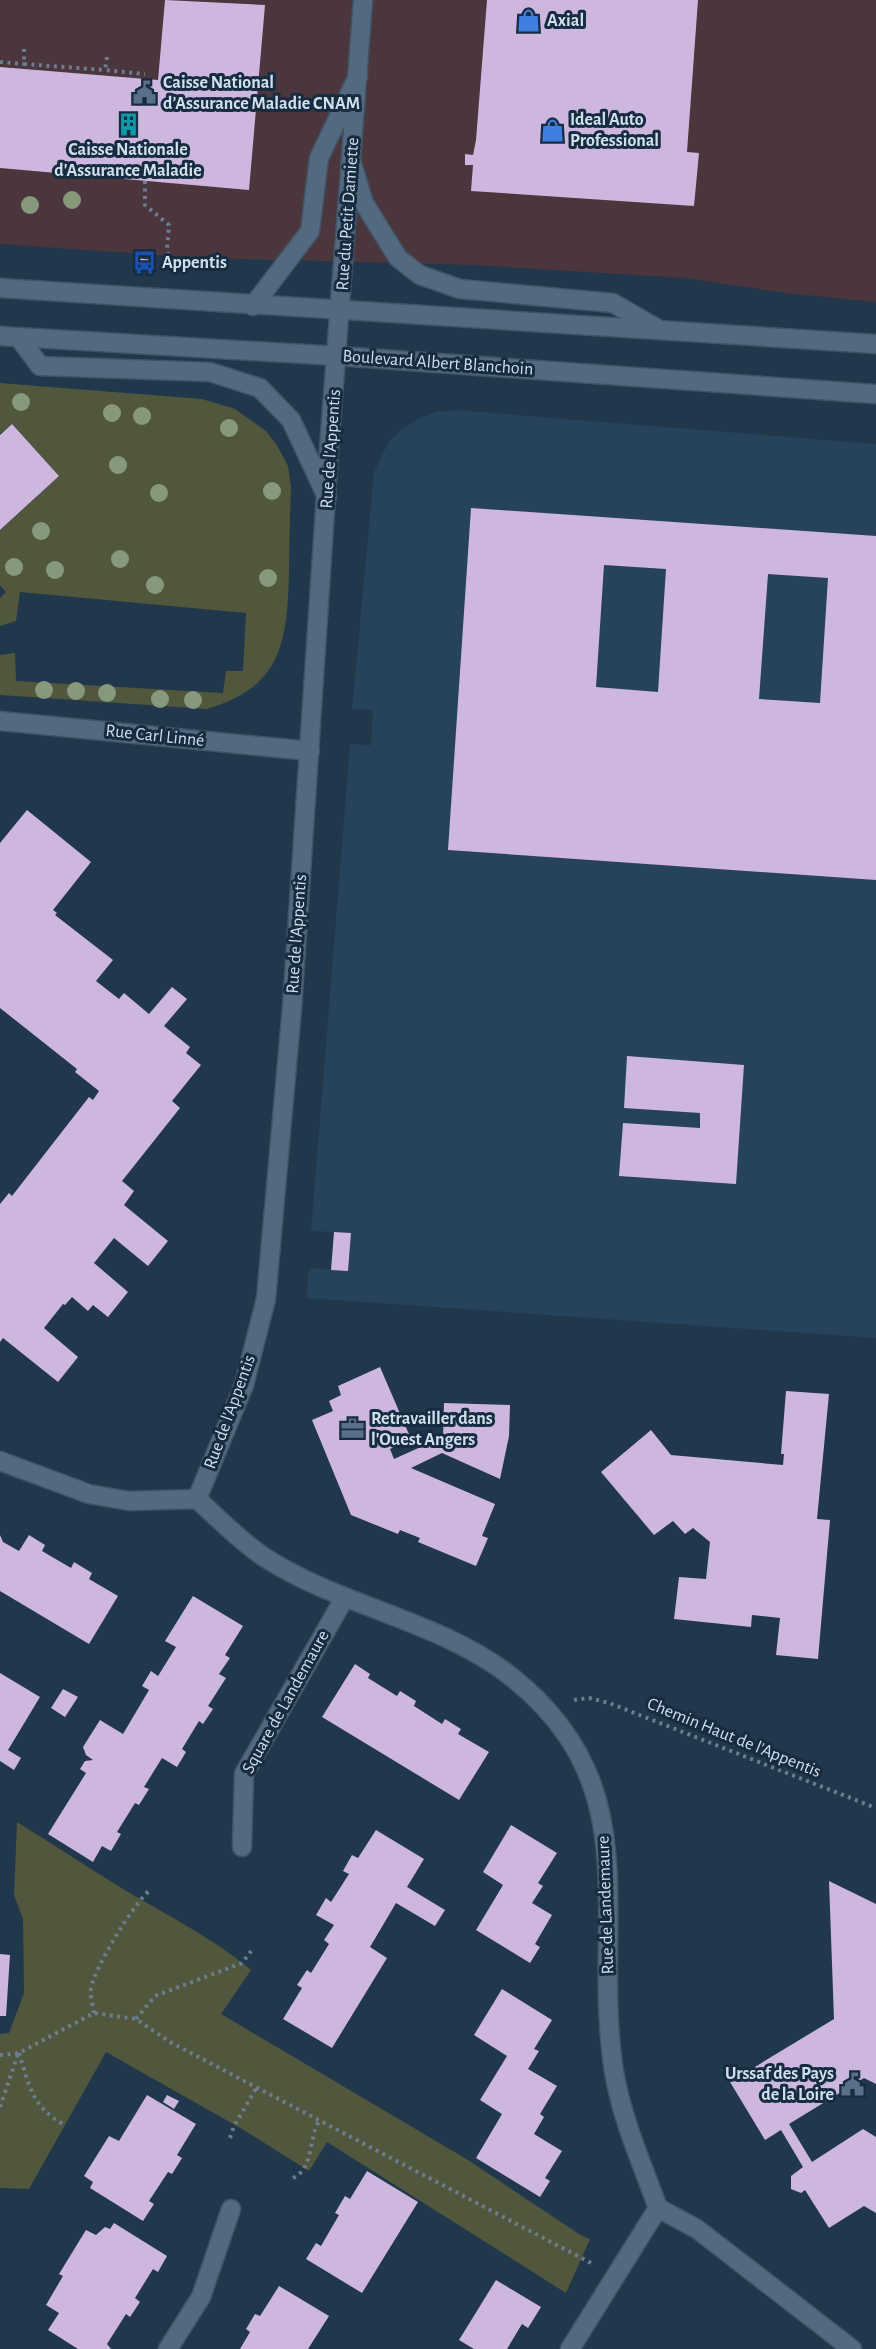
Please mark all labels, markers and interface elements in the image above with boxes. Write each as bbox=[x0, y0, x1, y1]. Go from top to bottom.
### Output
shop icon: Axial bbox=[516, 8, 542, 34]
place label: Axial bbox=[547, 12, 584, 30]
place label: Caisse National d’Assurance Maladie CNAM bbox=[163, 74, 360, 113]
public building icon: Caisse National d’Assurance Maladie CNAM bbox=[132, 80, 158, 106]
building icon: Caisse Nationale d'Assurance Maladie bbox=[115, 111, 141, 137]
place label: Ideal Auto Professional bbox=[570, 111, 659, 150]
shop icon: Ideal Auto Professional bbox=[539, 117, 565, 143]
street label: Rue du Petit Damiette bbox=[334, 137, 362, 291]
place label: Caisse Nationale d'Assurance Maladie bbox=[54, 141, 202, 180]
bus stop icon: Appentis bbox=[131, 250, 157, 276]
place label: Appentis bbox=[162, 254, 227, 272]
street label: Boulevard Albert Blanchoin bbox=[342, 347, 534, 379]
street label: Rue de l'Appentis bbox=[318, 389, 344, 509]
street label: Rue Carl Linné bbox=[105, 722, 205, 750]
street label: Rue de l'Appentis bbox=[284, 874, 310, 994]
street label: Rue de l'Appentis bbox=[201, 1353, 259, 1471]
place label: Retravailler dans l'Ouest Angers bbox=[371, 1410, 493, 1449]
office icon: Retravailler dans l'Ouest Angers bbox=[340, 1416, 366, 1442]
street label: Square de Landemaure bbox=[239, 1627, 333, 1777]
street label: Chemin Haut de l'Appentis bbox=[644, 1695, 824, 1781]
street label: Rue de Landemaure bbox=[595, 1835, 617, 1975]
place label: Urssaf des Pays de la Loire bbox=[725, 2065, 834, 2104]
public building icon: Urssaf des Pays de la Loire bbox=[839, 2071, 865, 2097]

